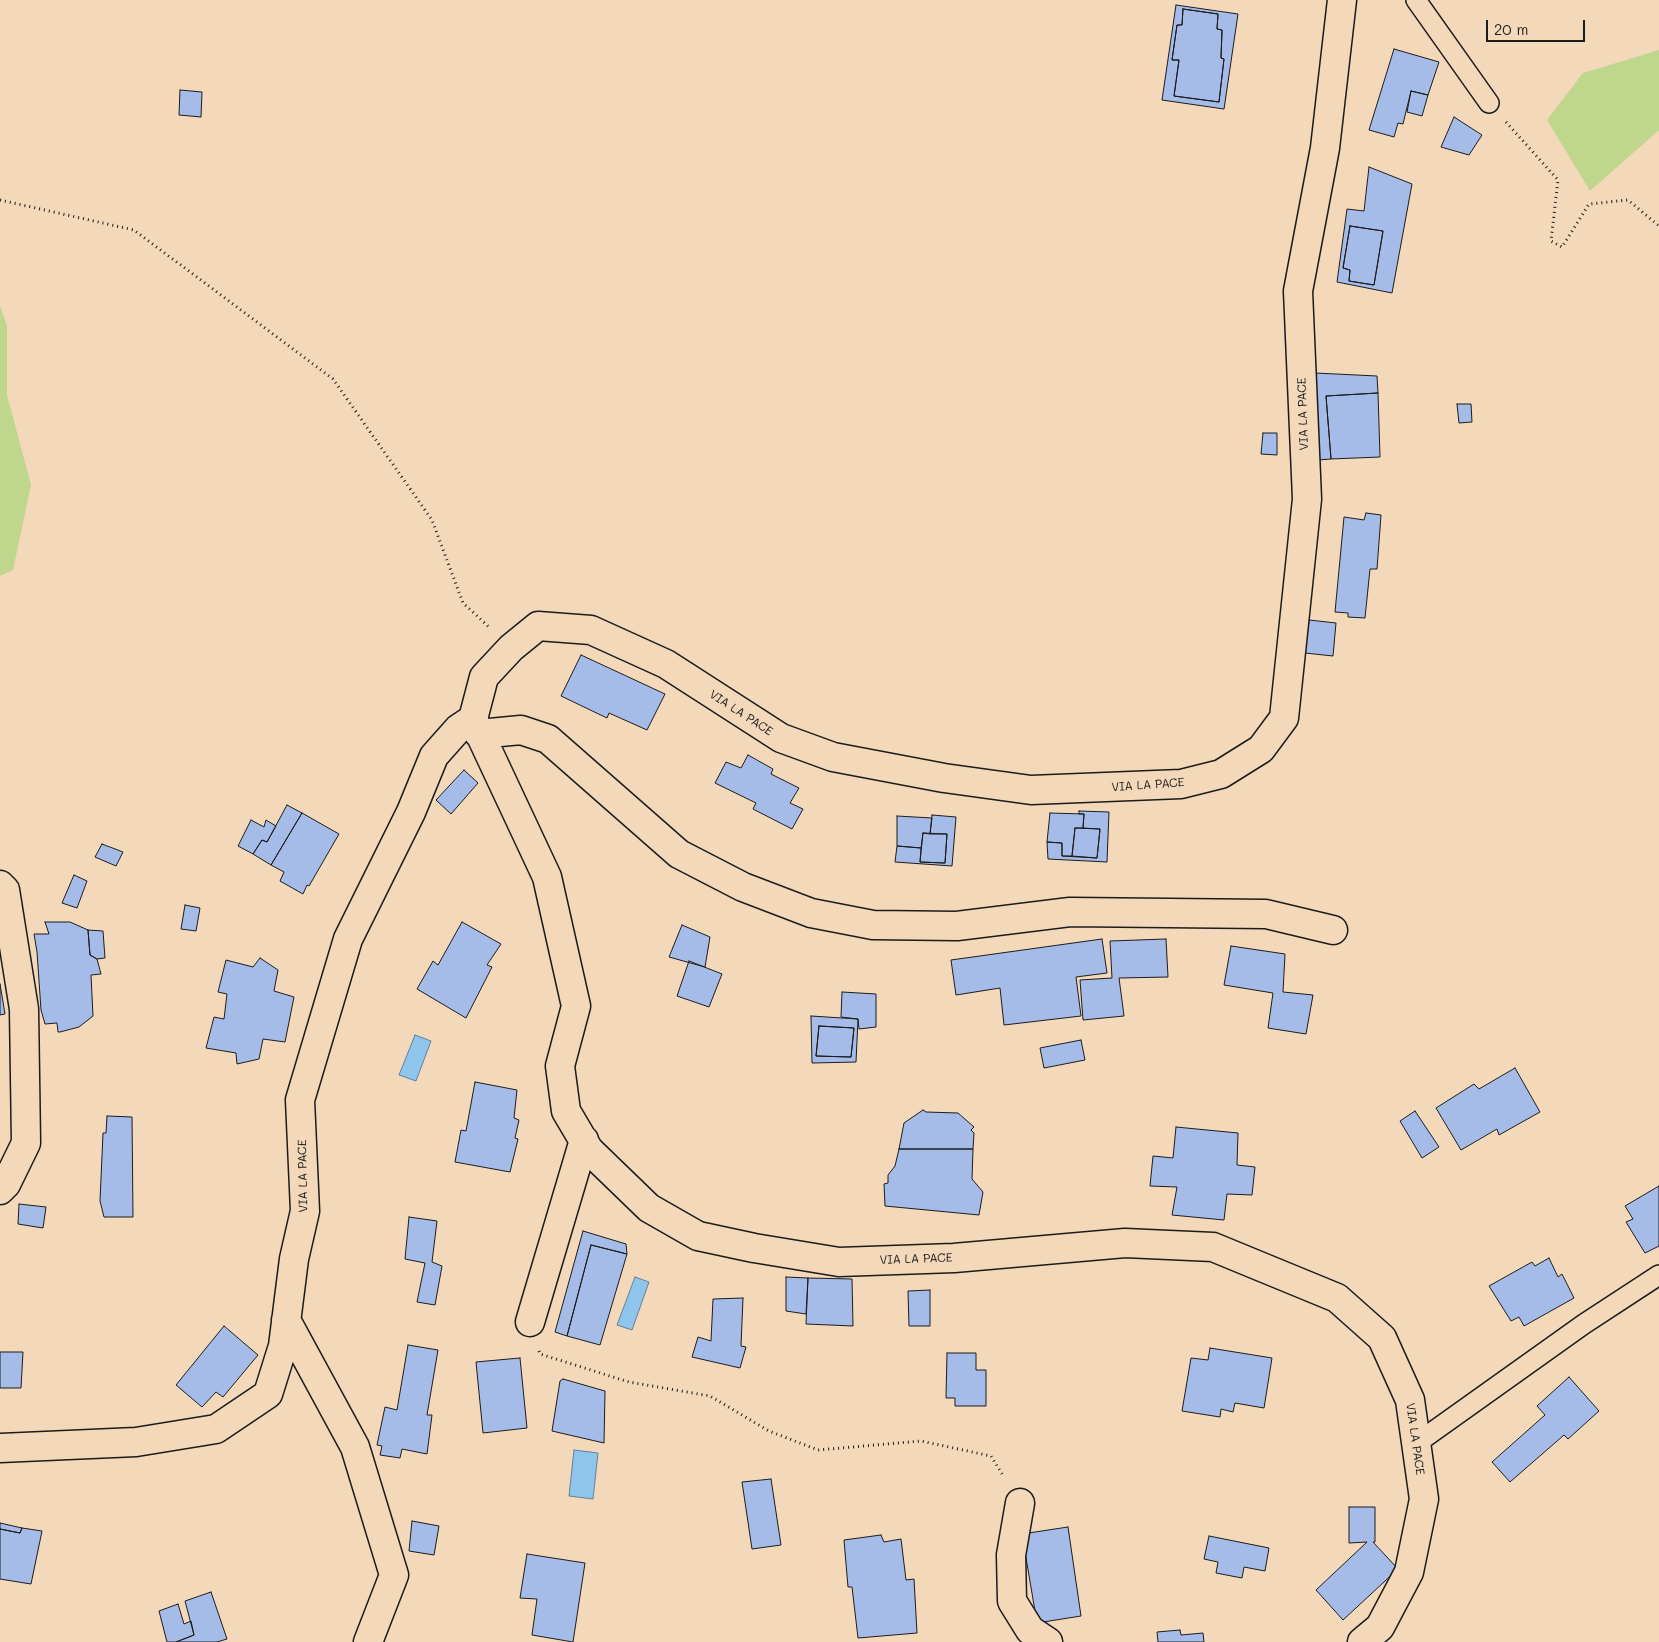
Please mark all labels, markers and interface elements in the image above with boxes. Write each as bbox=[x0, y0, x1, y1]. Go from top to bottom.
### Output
scale bar bbox=[1489, 10, 1588, 42]
text: 20 m bbox=[1494, 19, 1528, 39]
street label: VIA LA PACE bbox=[1295, 377, 1311, 451]
street label: VIA LA PACE bbox=[706, 687, 776, 739]
street label: VIA LA PACE bbox=[1111, 775, 1185, 795]
street label: VIA LA PACE bbox=[295, 1139, 311, 1213]
street label: VIA LA PACE bbox=[879, 1251, 953, 1267]
street label: VIA LA PACE bbox=[1403, 1402, 1427, 1476]

